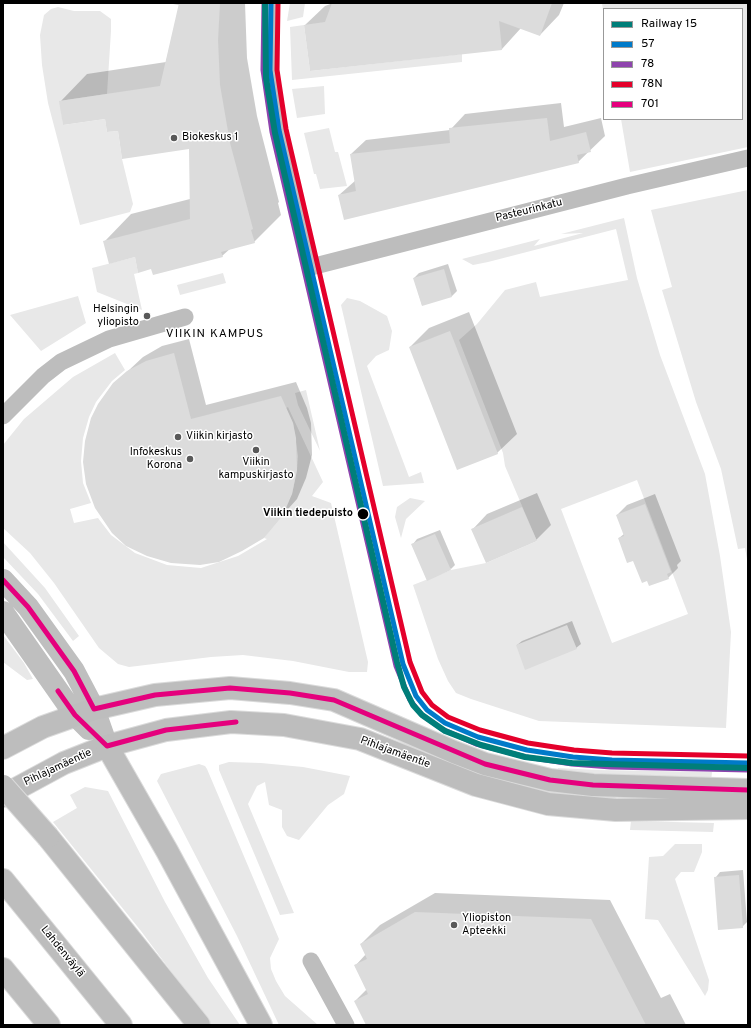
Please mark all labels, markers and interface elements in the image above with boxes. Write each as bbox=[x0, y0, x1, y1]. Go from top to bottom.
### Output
legend bbox=[603, 8, 743, 120]
text: Railway 15 bbox=[641, 16, 697, 32]
text: 57 bbox=[641, 36, 655, 52]
text: 78 bbox=[641, 56, 654, 72]
text: 78N bbox=[641, 76, 663, 92]
text: 701 bbox=[641, 96, 659, 112]
place label: Biokeskus 1 bbox=[182, 131, 238, 145]
marker: Biokeskus 1 bbox=[169, 133, 179, 143]
street label: Pasteurinkatu bbox=[494, 196, 564, 226]
place label: Helsingin yliopisto bbox=[93, 303, 139, 329]
marker: Helsingin yliopisto bbox=[142, 311, 152, 321]
district label: VIIKIN KAMPUS bbox=[166, 328, 264, 342]
place label: Viikin kirjasto bbox=[186, 430, 253, 444]
marker: Viikin kirjasto bbox=[173, 432, 183, 442]
marker: Viikin kampuskirjasto bbox=[251, 445, 261, 455]
place label: Infokeskus Korona bbox=[130, 446, 182, 472]
marker: Infokeskus Korona bbox=[185, 454, 195, 464]
place label: Viikin kampuskirjasto bbox=[218, 456, 294, 482]
place label: Viikin tiedepuisto bbox=[263, 507, 353, 521]
marker: Viikin tiedepuisto bbox=[356, 507, 370, 521]
street label: Pihlajamäentie bbox=[358, 734, 432, 772]
street label: Pihlajamäentie bbox=[22, 746, 94, 790]
place label: Yliopiston Apteekki bbox=[462, 912, 511, 938]
marker: Yliopiston Apteekki bbox=[449, 920, 459, 930]
street label: Lahdenväylä bbox=[37, 924, 87, 980]

